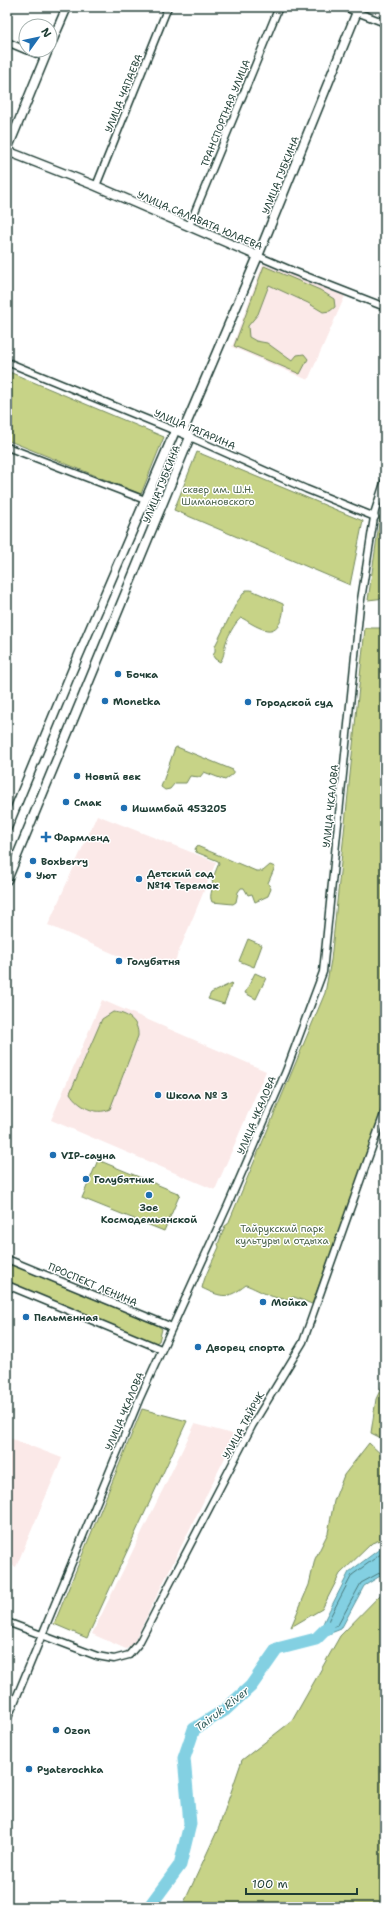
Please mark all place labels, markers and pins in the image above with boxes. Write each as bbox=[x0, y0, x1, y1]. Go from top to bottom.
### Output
place label: Бочка bbox=[126, 668, 158, 681]
marker: Бочка bbox=[113, 669, 123, 679]
place label: Monetka bbox=[113, 695, 160, 708]
marker: Monetka bbox=[100, 696, 110, 706]
place label: Городской суд bbox=[256, 696, 333, 709]
marker: Городской суд bbox=[243, 697, 253, 707]
place label: Новый век bbox=[85, 770, 141, 783]
marker: Новый век bbox=[72, 771, 82, 781]
place label: Смак bbox=[74, 796, 102, 809]
marker: Смак bbox=[61, 797, 71, 807]
place label: Ишимбай 453205 bbox=[132, 802, 227, 815]
marker: Ишимбай 453205 bbox=[119, 803, 129, 813]
place label: Фармленд bbox=[54, 831, 110, 844]
marker: Фармленд bbox=[41, 832, 51, 842]
place label: Boxberry bbox=[41, 855, 88, 868]
marker: Boxberry bbox=[28, 856, 38, 866]
place label: Детский сад №14 Теремок bbox=[147, 867, 219, 892]
place label: Уют bbox=[36, 869, 57, 882]
marker: Уют bbox=[23, 870, 33, 880]
marker: Детский сад №14 Теремок bbox=[134, 874, 144, 884]
place label: Голубятня bbox=[127, 955, 180, 968]
marker: Голубятня bbox=[114, 956, 124, 966]
place label: Школа № 3 bbox=[166, 1089, 228, 1102]
marker: Школа № 3 bbox=[153, 1090, 163, 1100]
place label: VIP-сауна bbox=[61, 1149, 116, 1162]
marker: VIP-сауна bbox=[48, 1150, 58, 1160]
place label: Голубятник bbox=[94, 1173, 155, 1186]
marker: Голубятник bbox=[81, 1174, 91, 1184]
marker: Зое Космодемьянской bbox=[144, 1190, 154, 1200]
place label: Зое Космодемьянской bbox=[101, 1201, 197, 1226]
place label: Мойка bbox=[271, 1296, 308, 1309]
marker: Мойка bbox=[258, 1297, 268, 1307]
place label: Пельменная bbox=[34, 1311, 98, 1324]
marker: Пельменная bbox=[21, 1312, 31, 1322]
place label: Дворец спорта bbox=[206, 1341, 285, 1354]
marker: Дворец спорта bbox=[193, 1342, 203, 1352]
place label: Ozon bbox=[64, 1724, 91, 1737]
marker: Ozon bbox=[51, 1725, 61, 1735]
place label: Pyaterochka bbox=[37, 1763, 104, 1776]
marker: Pyaterochka bbox=[24, 1764, 34, 1774]

